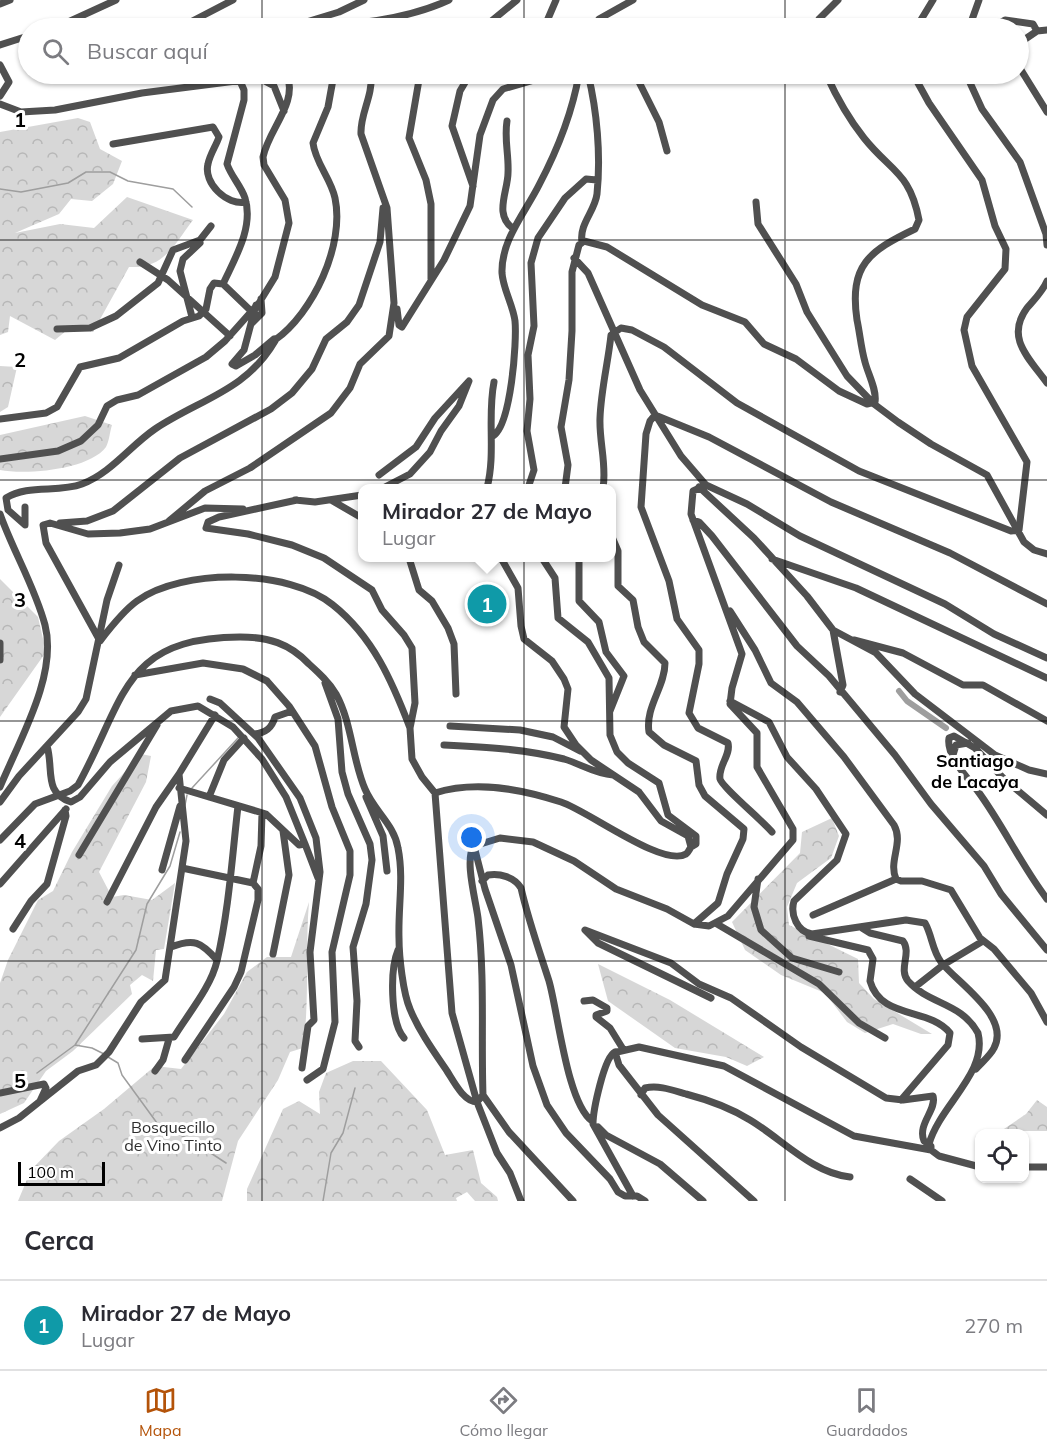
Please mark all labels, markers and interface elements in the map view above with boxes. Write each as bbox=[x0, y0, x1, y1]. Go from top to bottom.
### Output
search box bbox=[18, 18, 1029, 84]
icon: search bbox=[39, 35, 72, 68]
text: Buscar aquí bbox=[87, 37, 208, 65]
text: 1 bbox=[14, 107, 26, 132]
text: 2 bbox=[14, 347, 26, 372]
popup bbox=[358, 484, 616, 562]
text: Mirador 27 de Mayo bbox=[382, 497, 592, 525]
text: Lugar bbox=[382, 525, 436, 550]
pin: 1 bbox=[468, 582, 506, 626]
text: 3 bbox=[14, 587, 26, 612]
district label: Santiago de Lacaya bbox=[931, 749, 1019, 793]
your location bbox=[457, 823, 486, 852]
text: 4 bbox=[14, 828, 26, 853]
text: 5 bbox=[14, 1068, 26, 1093]
park label: Bosquecillo de Vino Tinto bbox=[124, 1117, 222, 1155]
map controls bbox=[975, 1129, 1029, 1183]
button: locate bbox=[975, 1129, 1029, 1183]
scale bar bbox=[18, 1159, 105, 1186]
text: 100 m bbox=[27, 1162, 74, 1182]
text: Cerca bbox=[24, 1224, 94, 1257]
text: Mirador 27 de Mayo bbox=[81, 1299, 291, 1327]
text: 1 bbox=[38, 1313, 50, 1338]
text: 270 m bbox=[964, 1313, 1023, 1338]
text: Lugar bbox=[81, 1327, 135, 1352]
tab: Mapa bbox=[139, 1384, 182, 1440]
tab: Cómo llegar bbox=[460, 1384, 548, 1440]
tab: Guardados bbox=[826, 1384, 908, 1440]

